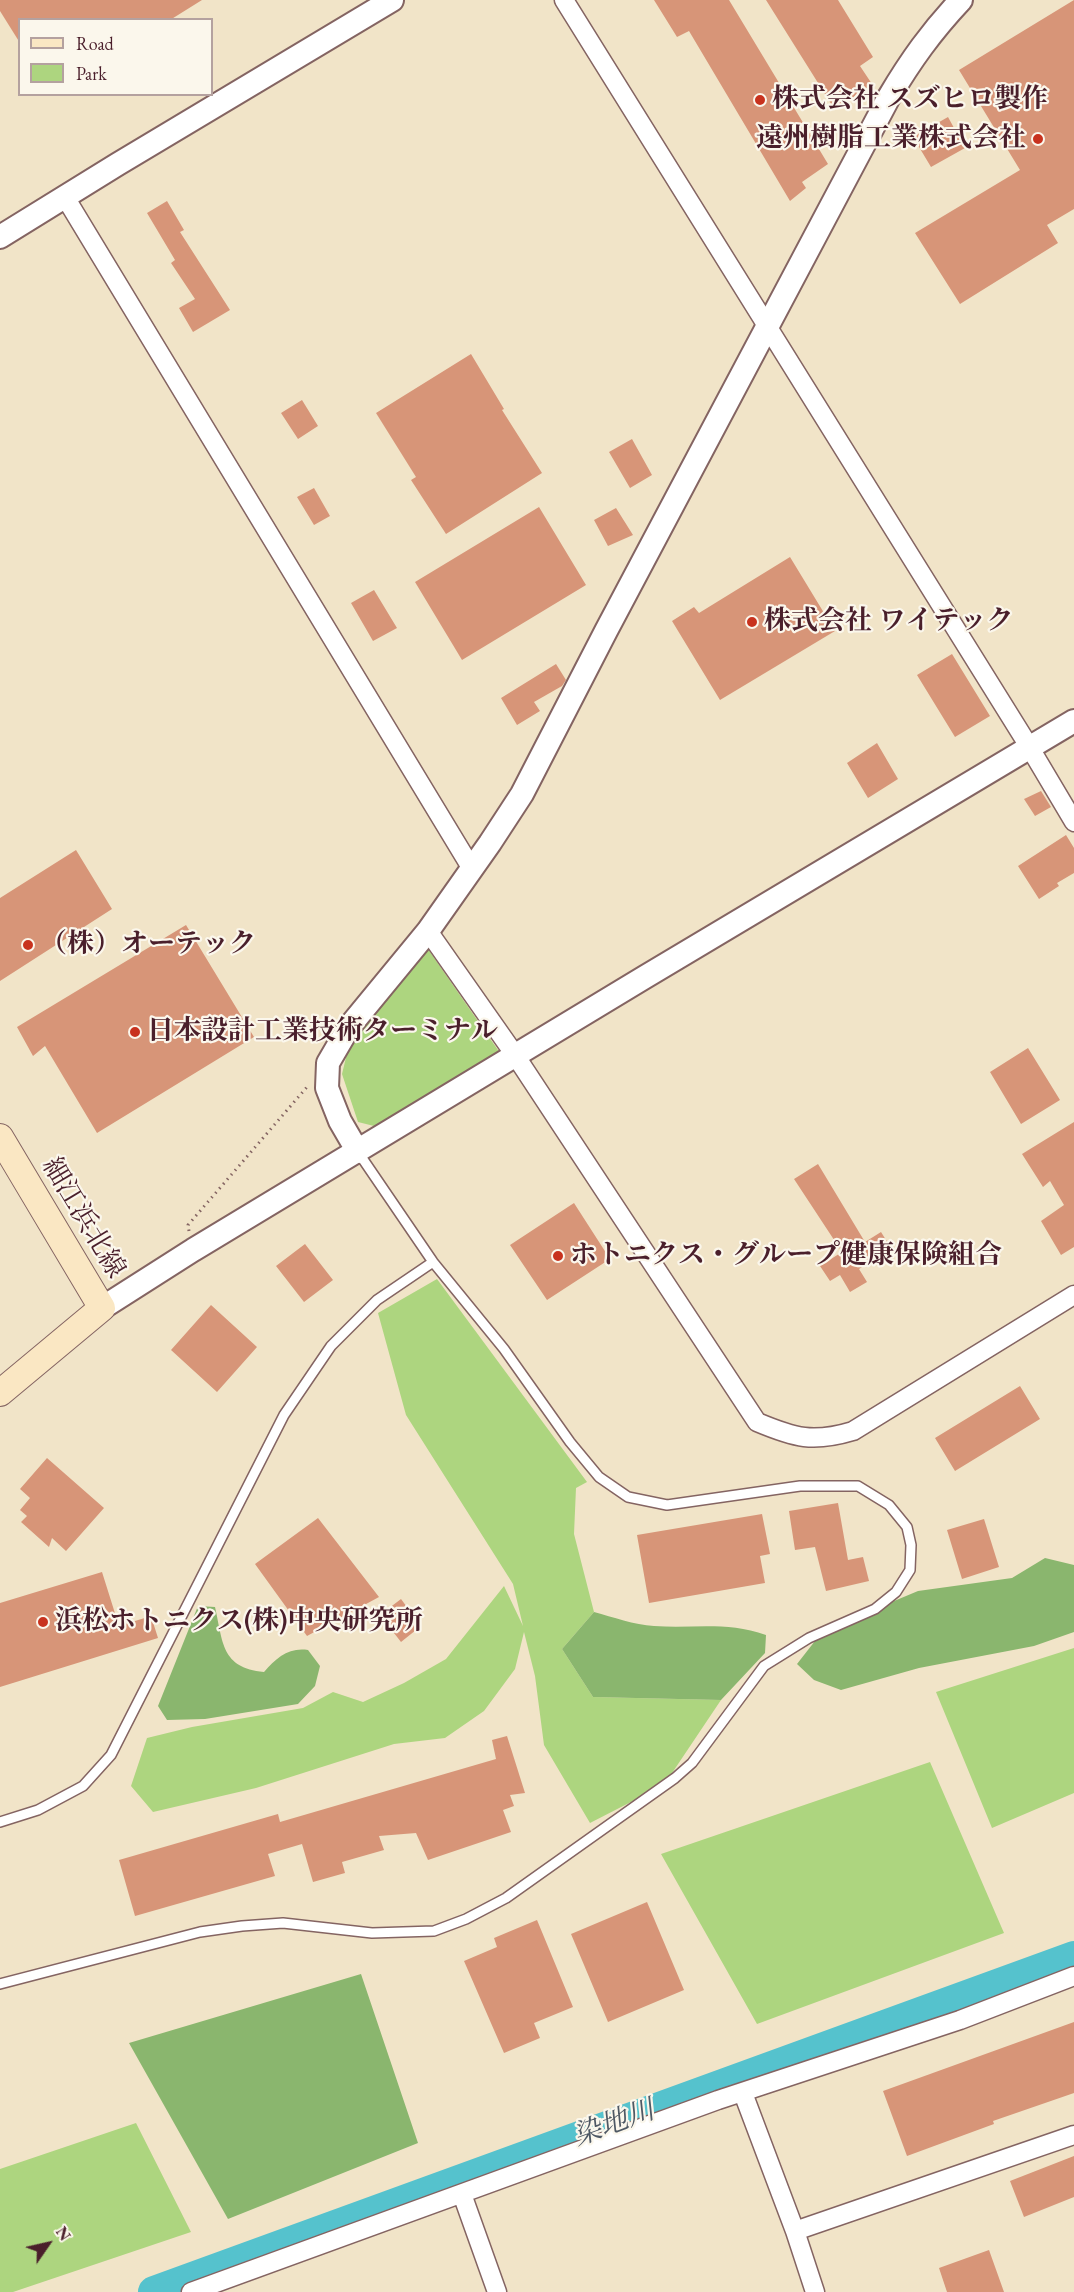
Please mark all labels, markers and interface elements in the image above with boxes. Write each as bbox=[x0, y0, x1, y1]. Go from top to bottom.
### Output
legend bbox=[18, 18, 213, 96]
text: Road bbox=[76, 32, 114, 55]
text: Park bbox=[76, 62, 107, 85]
place label: 株式会社 スズヒロ製作 bbox=[772, 84, 1048, 116]
marker: 株式会社 スズヒロ製作 bbox=[753, 93, 767, 107]
place label: 遠州樹脂工業株式会社 bbox=[756, 123, 1026, 155]
marker: 遠州樹脂工業株式会社 bbox=[1031, 132, 1045, 146]
place label: 株式会社 ワイテック bbox=[764, 606, 1013, 638]
marker: 株式会社 ワイテック bbox=[745, 615, 759, 629]
place label: （株）オーテック bbox=[40, 929, 256, 961]
marker: （株）オーテック bbox=[21, 938, 35, 952]
place label: 日本設計工業技術ターミナル bbox=[147, 1016, 498, 1048]
marker: 日本設計工業技術ターミナル bbox=[128, 1025, 142, 1039]
street label: 細江浜北線 bbox=[34, 1152, 132, 1284]
place label: ホトニクス・グループ健康保険組合 bbox=[570, 1240, 1002, 1272]
marker: ホトニクス・グループ健康保険組合 bbox=[551, 1249, 565, 1263]
place label: 浜松ホトニクス(株)中央研究所 bbox=[55, 1606, 422, 1638]
marker: 浜松ホトニクス(株)中央研究所 bbox=[36, 1615, 50, 1629]
water label: 染地川 bbox=[569, 2094, 659, 2154]
north arrow bbox=[18, 2214, 78, 2274]
text: N bbox=[51, 2222, 76, 2245]

